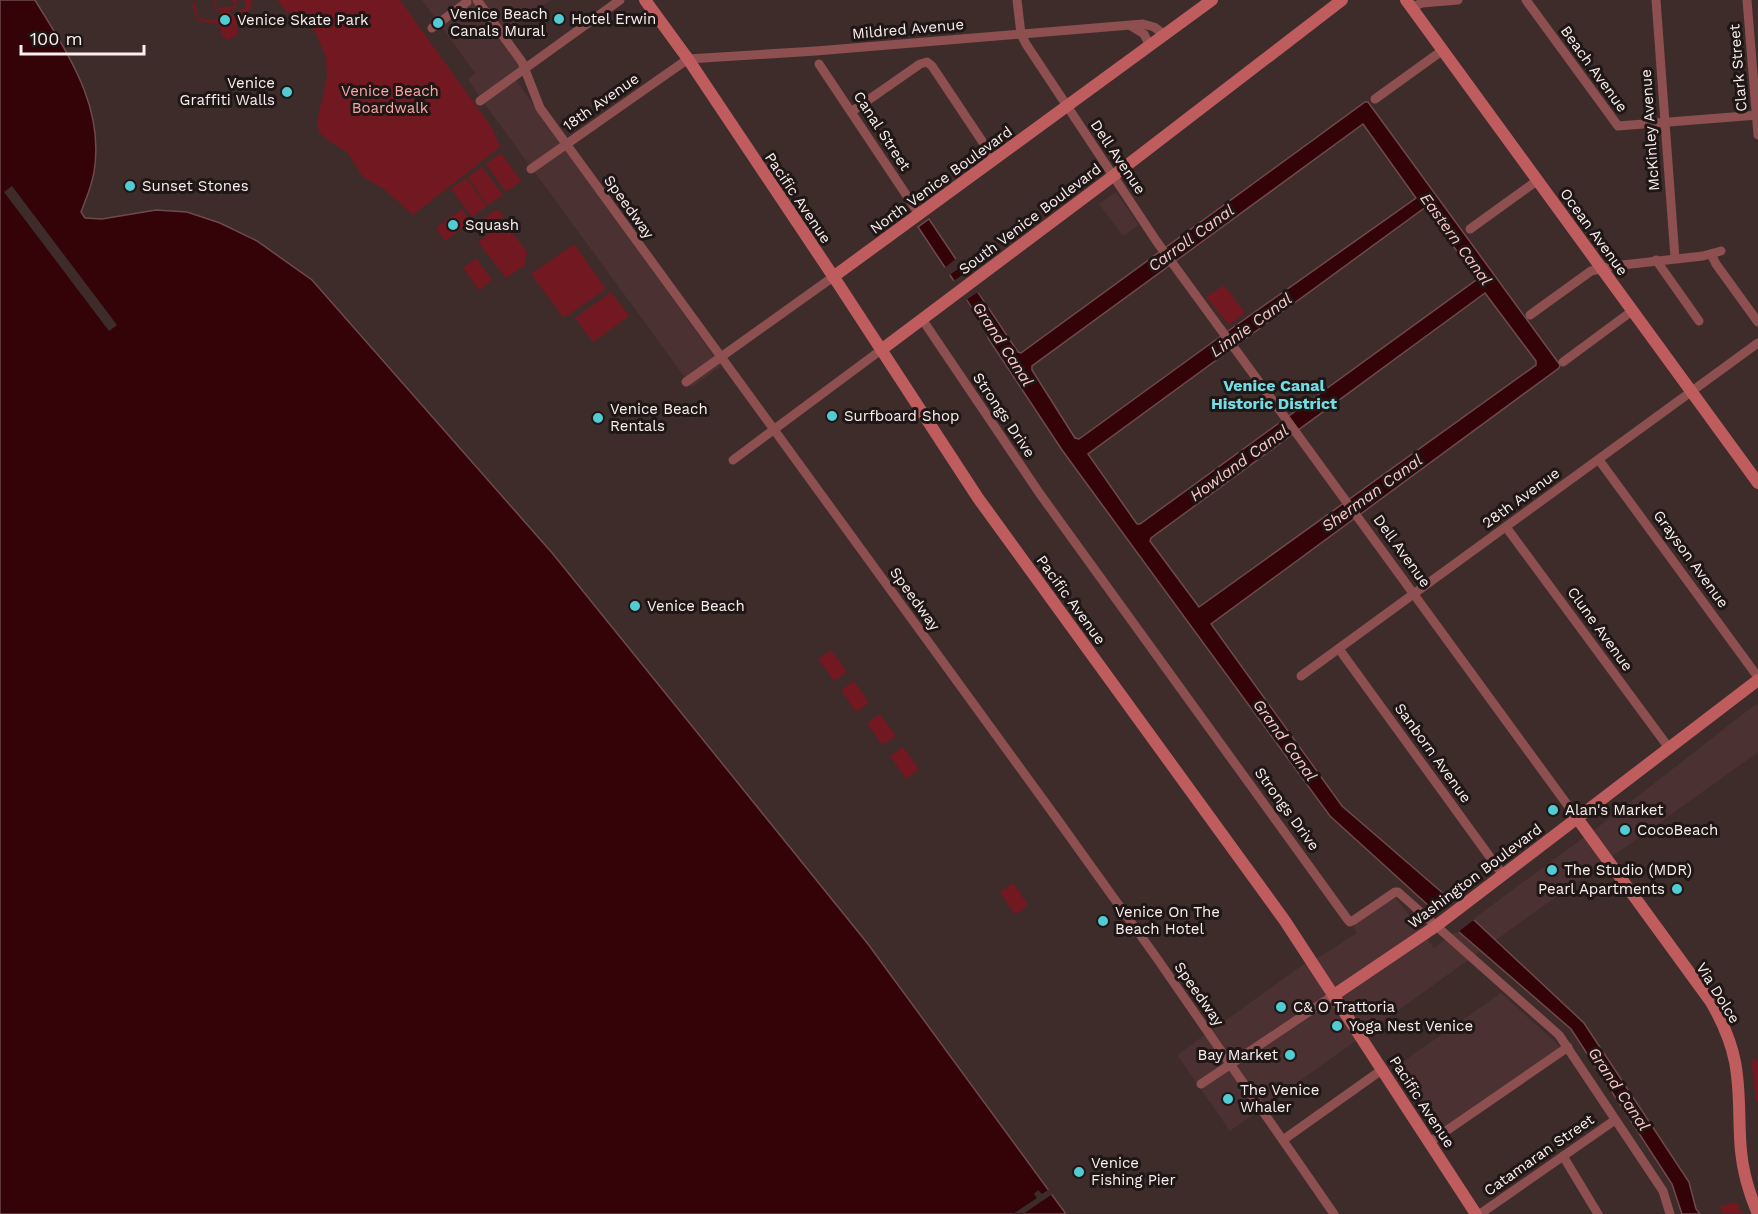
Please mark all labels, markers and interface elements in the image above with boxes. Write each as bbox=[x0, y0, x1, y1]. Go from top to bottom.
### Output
place label: Venice Beach Canals Mural bbox=[450, 5, 548, 40]
place label: Hotel Erwin bbox=[571, 10, 656, 28]
place label: Venice Skate Park bbox=[237, 11, 369, 29]
marker: Hotel Erwin bbox=[552, 12, 566, 26]
marker: Venice Skate Park bbox=[218, 13, 232, 27]
street label: Mildred Avenue bbox=[851, 15, 965, 43]
marker: Venice Beach Canals Mural bbox=[431, 16, 445, 30]
scale bar bbox=[21, 18, 144, 56]
street label: Beach Avenue bbox=[1557, 22, 1631, 116]
street label: Clark Street bbox=[1725, 23, 1751, 113]
text: 100 m bbox=[30, 28, 83, 49]
street label: 18th Avenue bbox=[560, 69, 642, 135]
street label: McKinley Avenue bbox=[1637, 69, 1663, 191]
place label: Venice Graffiti Walls bbox=[180, 74, 275, 109]
park label: Venice Beach Boardwalk bbox=[341, 82, 439, 117]
marker: Venice Graffiti Walls bbox=[280, 85, 294, 99]
street label: Canal Street bbox=[850, 88, 915, 175]
street label: Dell Avenue bbox=[1087, 116, 1149, 198]
street label: North Venice Boulevard bbox=[866, 122, 1016, 238]
street label: Pacific Avenue bbox=[761, 149, 835, 247]
street label: South Venice Boulevard bbox=[955, 160, 1105, 278]
street label: Speedway bbox=[600, 172, 658, 242]
place label: Sunset Stones bbox=[142, 177, 249, 195]
marker: Sunset Stones bbox=[123, 179, 137, 193]
street label: Ocean Avenue bbox=[1556, 185, 1632, 279]
water label: Eastern Canal bbox=[1416, 189, 1496, 289]
water label: Carroll Canal bbox=[1144, 200, 1238, 276]
place label: Squash bbox=[465, 216, 519, 234]
marker: Squash bbox=[446, 218, 460, 232]
water label: Linnie Canal bbox=[1207, 289, 1296, 361]
water label: Grand Canal bbox=[969, 298, 1037, 390]
street label: Strongs Drive bbox=[969, 369, 1039, 461]
district label: Venice Canal Historic District bbox=[1211, 376, 1337, 413]
place label: Venice Beach Rentals bbox=[610, 400, 708, 435]
place label: Surfboard Shop bbox=[844, 407, 959, 425]
marker: Surfboard Shop bbox=[825, 409, 839, 423]
marker: Venice Beach Rentals bbox=[591, 411, 605, 425]
water label: Howland Canal bbox=[1186, 421, 1292, 505]
water label: Sherman Canal bbox=[1318, 450, 1426, 536]
street label: 28th Avenue bbox=[1479, 464, 1563, 532]
street label: Grayson Avenue bbox=[1650, 507, 1732, 611]
street label: Dell Avenue bbox=[1370, 511, 1434, 591]
street label: Pacific Avenue bbox=[1033, 552, 1109, 648]
street label: Speedway bbox=[886, 564, 944, 634]
street label: Clune Avenue bbox=[1563, 583, 1637, 675]
place label: Venice Beach bbox=[647, 597, 745, 615]
marker: Venice Beach bbox=[628, 599, 642, 613]
water label: Grand Canal bbox=[1249, 695, 1321, 785]
street label: Sanborn Avenue bbox=[1391, 700, 1475, 806]
street label: Strongs Drive bbox=[1251, 764, 1323, 854]
place label: Alan's Market bbox=[1565, 801, 1664, 819]
marker: Alan's Market bbox=[1546, 803, 1560, 817]
street label: Washington Boulevard bbox=[1405, 820, 1545, 932]
place label: CocoBeach bbox=[1637, 821, 1718, 839]
marker: CocoBeach bbox=[1618, 823, 1632, 837]
place label: The Studio (MDR) bbox=[1564, 861, 1692, 879]
marker: The Studio (MDR) bbox=[1545, 863, 1559, 877]
place label: Pearl Apartments bbox=[1538, 880, 1665, 898]
marker: Pearl Apartments bbox=[1670, 882, 1684, 896]
place label: Venice On The Beach Hotel bbox=[1115, 903, 1220, 938]
marker: Venice On The Beach Hotel bbox=[1096, 914, 1110, 928]
street label: Speedway bbox=[1170, 959, 1228, 1030]
street label: Via Dolce bbox=[1692, 959, 1744, 1027]
place label: C& O Trattoria bbox=[1293, 998, 1396, 1016]
marker: C& O Trattoria bbox=[1274, 1000, 1288, 1014]
place label: Yoga Nest Venice bbox=[1349, 1017, 1473, 1035]
marker: Yoga Nest Venice bbox=[1330, 1019, 1344, 1033]
water label: Grand Canal bbox=[1584, 1044, 1654, 1135]
place label: Bay Market bbox=[1197, 1046, 1279, 1064]
marker: Bay Market bbox=[1283, 1048, 1297, 1062]
street label: Pacific Avenue bbox=[1386, 1053, 1458, 1151]
place label: The Venice Whaler bbox=[1240, 1081, 1319, 1116]
marker: The Venice Whaler bbox=[1221, 1092, 1235, 1106]
street label: Catamaran Street bbox=[1481, 1110, 1598, 1200]
place label: Venice Fishing Pier bbox=[1091, 1154, 1176, 1189]
marker: Venice Fishing Pier bbox=[1072, 1165, 1086, 1179]

